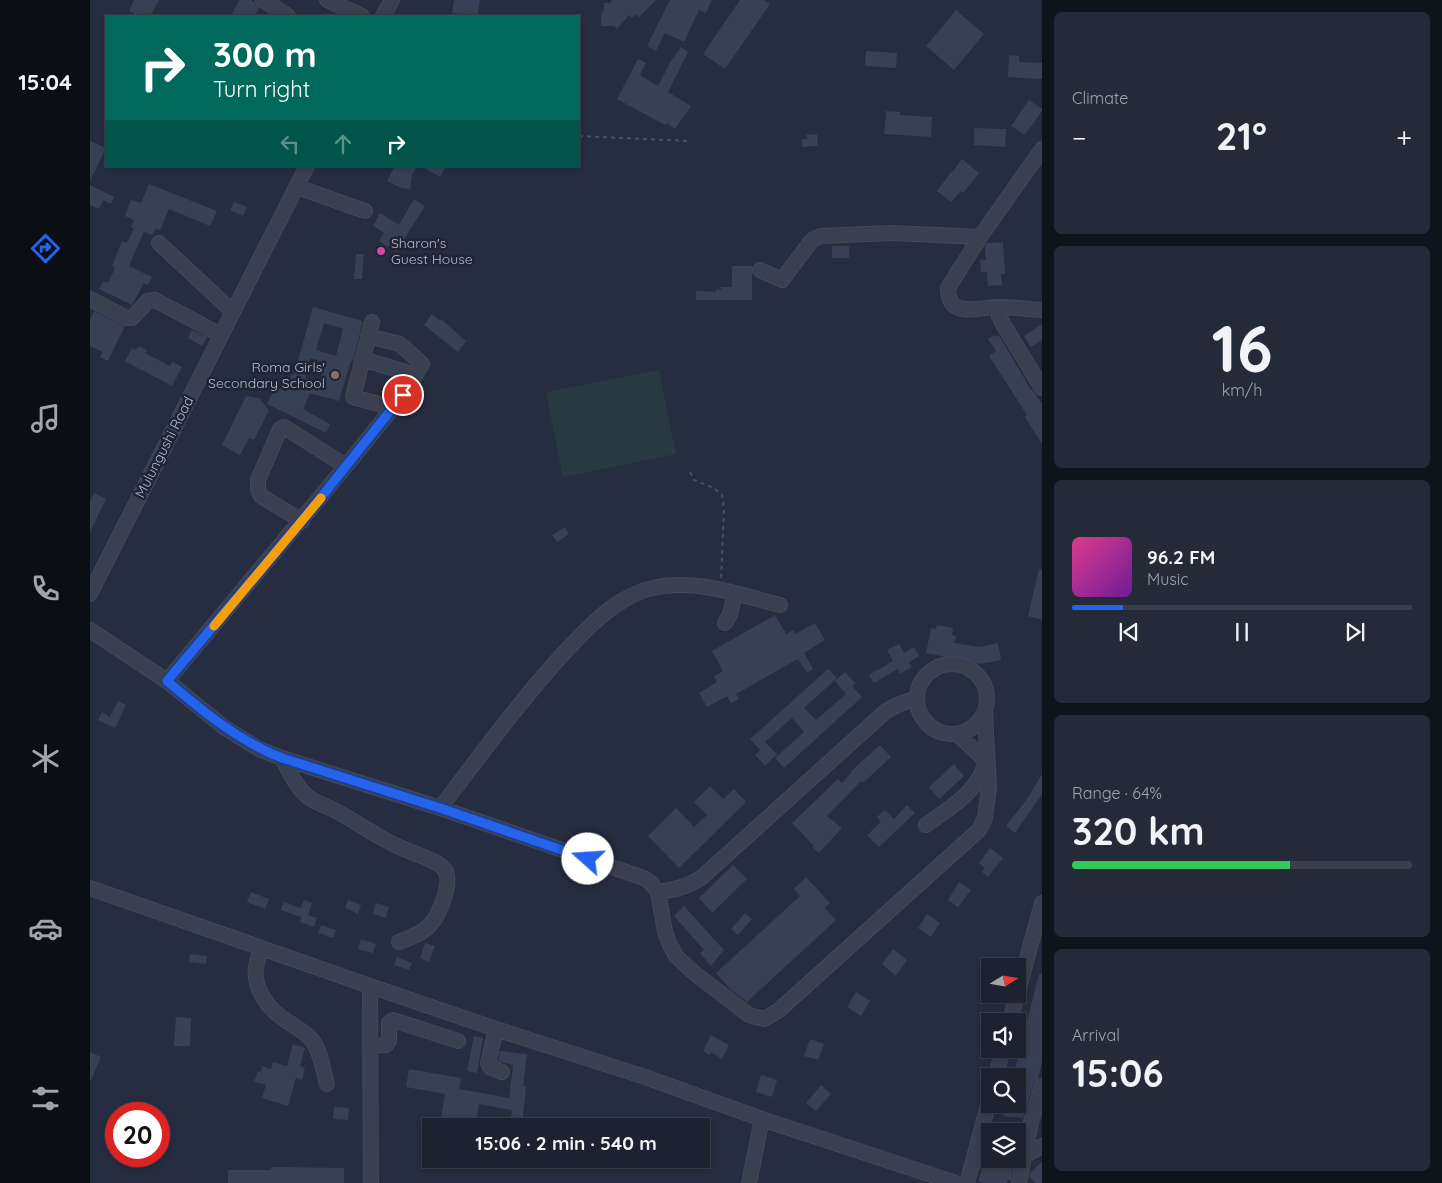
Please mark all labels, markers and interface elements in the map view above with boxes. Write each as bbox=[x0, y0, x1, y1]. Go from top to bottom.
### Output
text: 300 m bbox=[213, 32, 317, 76]
icon: right bbox=[130, 35, 195, 100]
text: 15:04 bbox=[18, 68, 72, 96]
text: Turn right bbox=[213, 75, 310, 103]
text: Climate bbox=[1072, 88, 1128, 108]
text: 21° bbox=[1216, 112, 1267, 160]
text: − bbox=[1072, 120, 1087, 155]
text: + bbox=[1396, 120, 1412, 155]
icon: left bbox=[276, 130, 304, 158]
icon: ahead bbox=[329, 130, 357, 158]
icon: right bbox=[382, 130, 410, 158]
icon: directions bbox=[28, 231, 63, 266]
place label: Sharon's Guest House bbox=[391, 234, 473, 268]
marker: Sharon's Guest House bbox=[375, 245, 387, 257]
text: 16 bbox=[1211, 307, 1273, 388]
place label: Roma Girls' Secondary School bbox=[208, 358, 325, 392]
marker: Roma Girls' Secondary School bbox=[329, 369, 341, 381]
pin bbox=[382, 374, 424, 416]
text: km/h bbox=[1222, 380, 1262, 400]
icon: arrive bbox=[389, 381, 417, 409]
street label: Mulungushi Road bbox=[131, 393, 197, 501]
icon: music bbox=[28, 401, 63, 436]
text: 96.2 FM bbox=[1147, 545, 1215, 569]
text: Music bbox=[1147, 569, 1189, 589]
icon: phone bbox=[28, 571, 63, 606]
icon: previous bbox=[1115, 618, 1143, 646]
icon: pause bbox=[1228, 618, 1256, 646]
icon: next bbox=[1341, 618, 1369, 646]
icon: climate bbox=[28, 741, 63, 776]
text: Range · 64% bbox=[1072, 783, 1162, 803]
text: 320 km bbox=[1072, 807, 1205, 855]
position arrow bbox=[561, 832, 613, 884]
icon: car bbox=[28, 911, 63, 946]
north arrow bbox=[981, 958, 1026, 1002]
map controls bbox=[981, 958, 1026, 1168]
button: sound bbox=[981, 1013, 1026, 1058]
text: Arrival bbox=[1072, 1025, 1120, 1045]
text: 15:06 bbox=[1072, 1049, 1163, 1097]
button: search bbox=[981, 1068, 1026, 1113]
icon: filters bbox=[28, 1081, 63, 1116]
speed limit sign: 20 bbox=[105, 1102, 170, 1167]
button: layers bbox=[981, 1123, 1026, 1168]
text: 15:06 · 2 min · 540 m bbox=[475, 1131, 657, 1155]

